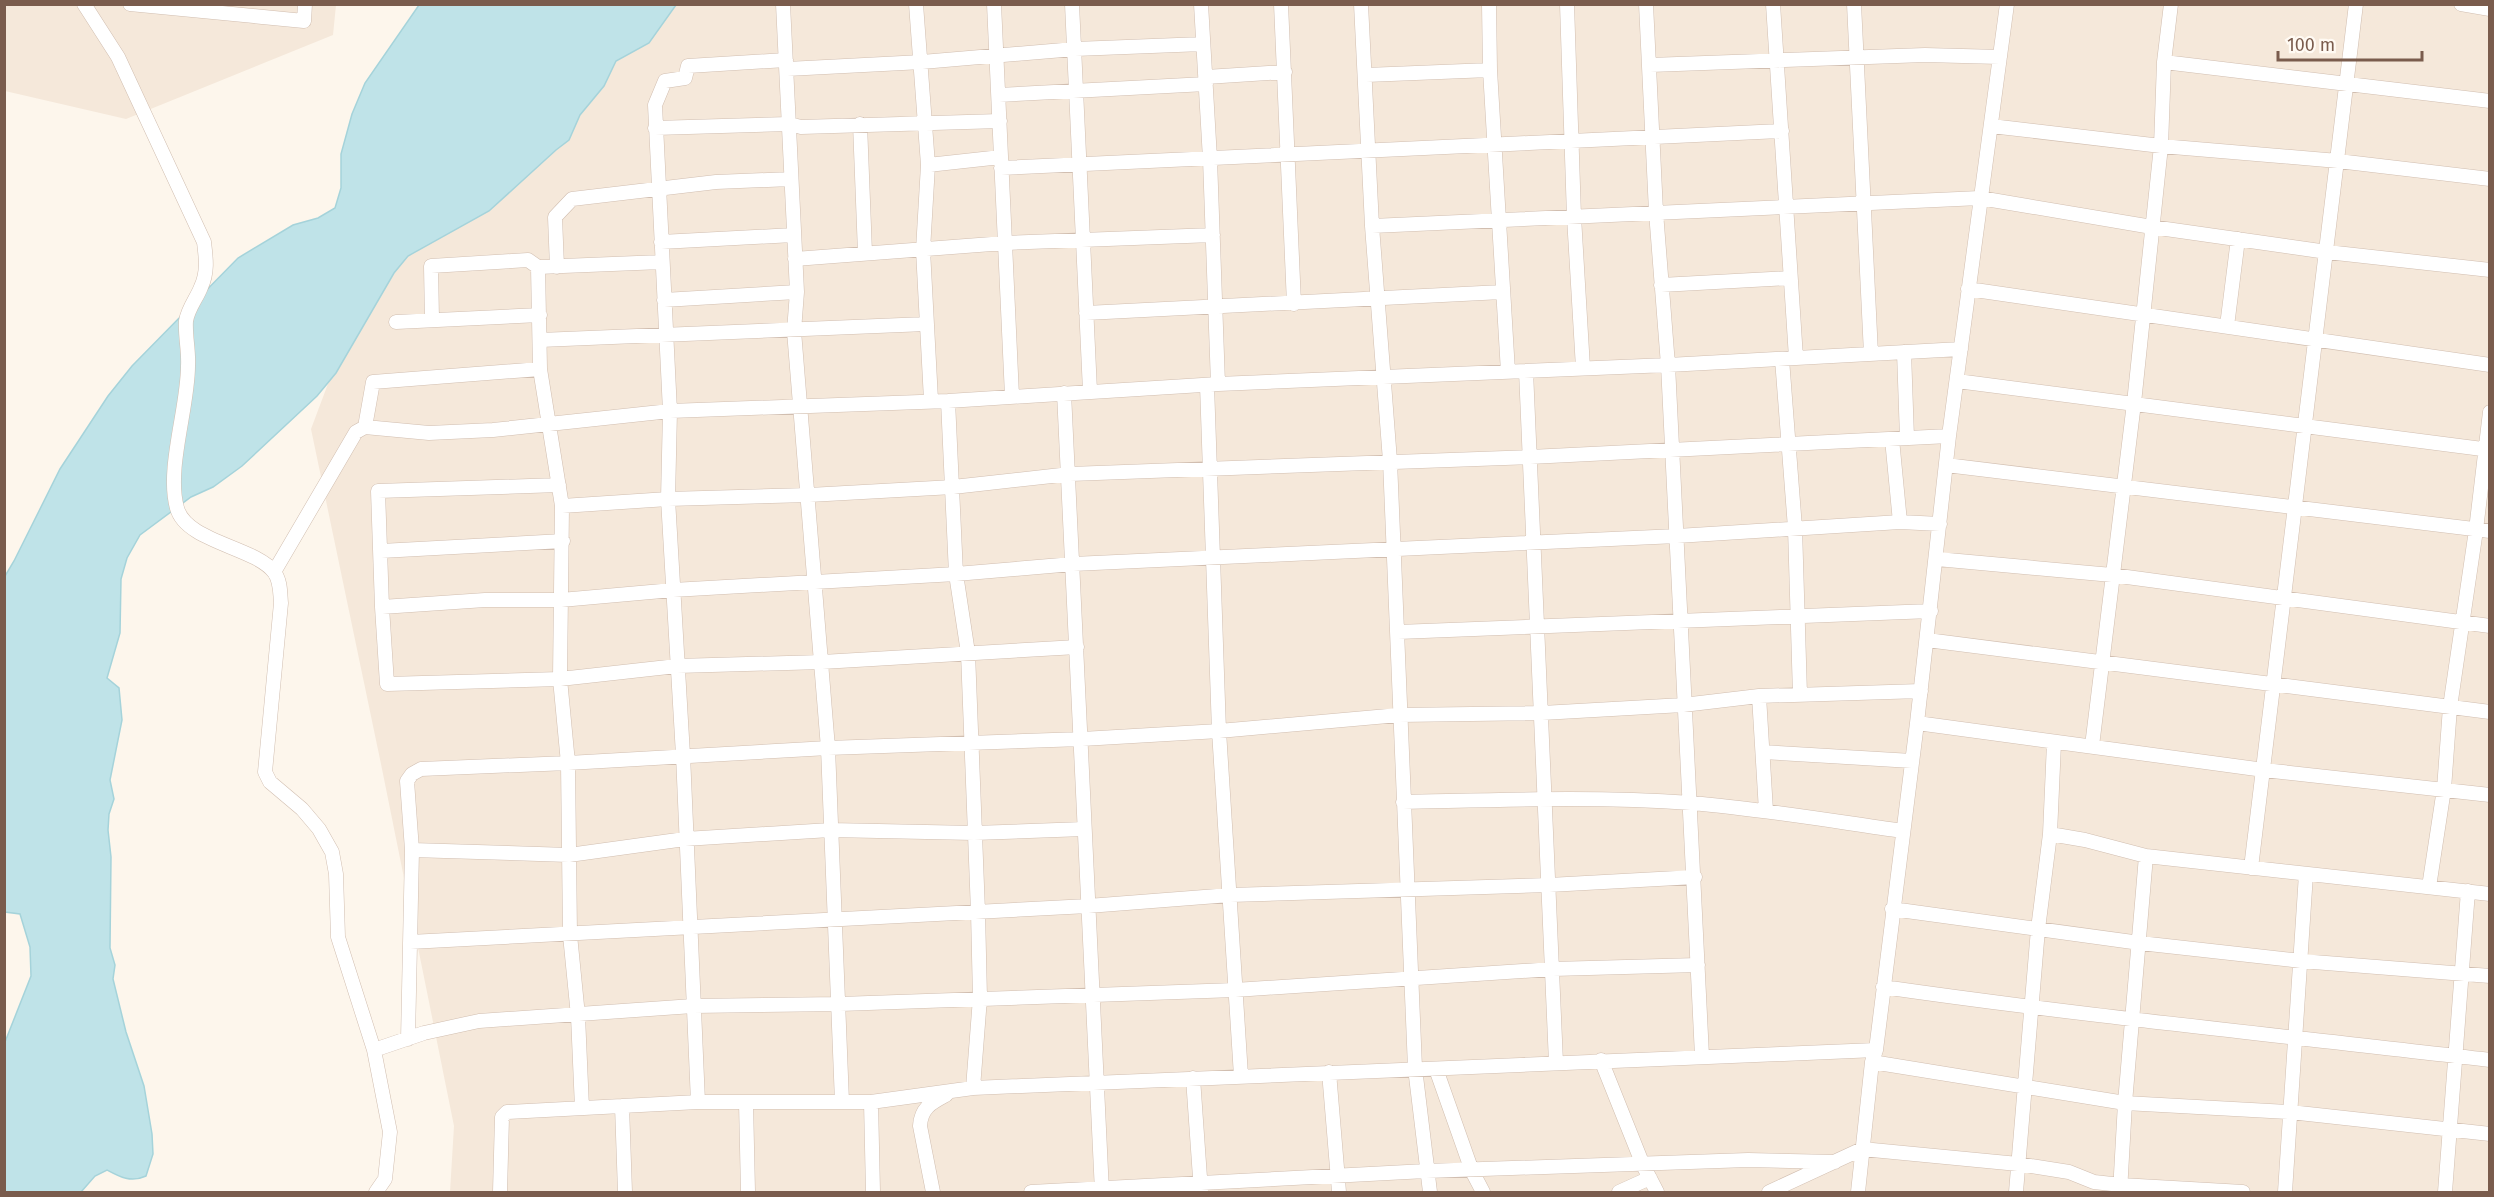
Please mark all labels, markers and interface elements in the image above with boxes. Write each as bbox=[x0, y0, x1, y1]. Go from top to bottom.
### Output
scale bar bbox=[2278, 24, 2422, 62]
text: 100 m bbox=[2287, 34, 2335, 56]

